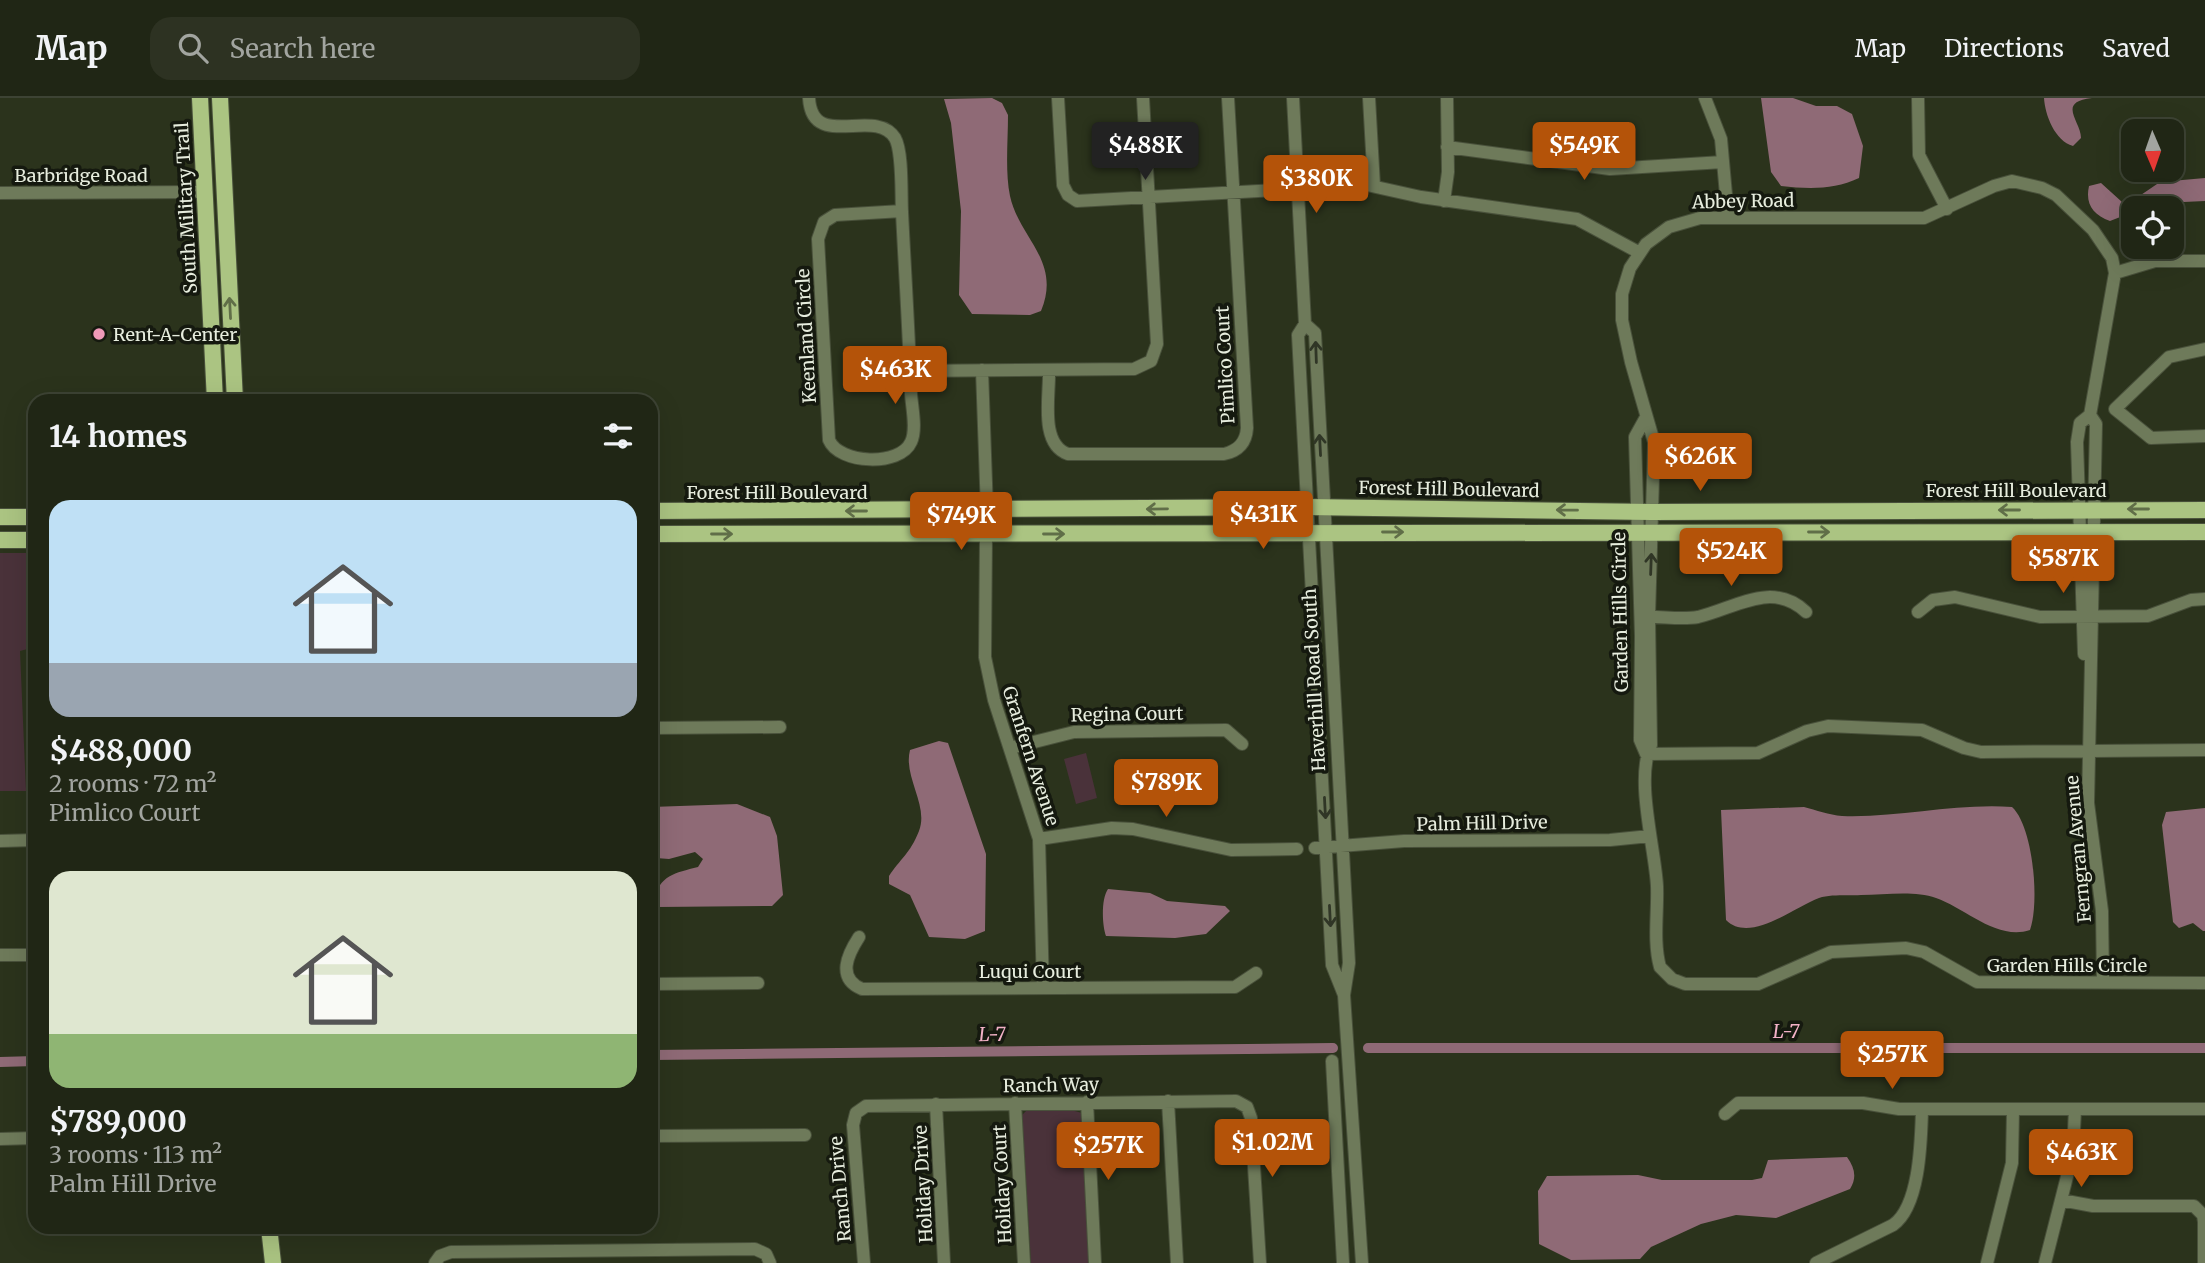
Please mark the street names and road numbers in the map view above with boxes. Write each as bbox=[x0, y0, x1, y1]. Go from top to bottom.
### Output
street label: South Military Trail bbox=[170, 121, 202, 294]
street label: Barbridge Road bbox=[14, 164, 148, 187]
street label: Abbey Road bbox=[1691, 189, 1795, 213]
street label: Keenland Circle bbox=[791, 268, 821, 404]
street label: Pimlico Court bbox=[1210, 305, 1240, 425]
street label: Forest Hill Boulevard bbox=[1358, 476, 1540, 502]
street label: Forest Hill Boulevard bbox=[1925, 479, 2107, 502]
street label: Forest Hill Boulevard bbox=[686, 481, 868, 504]
street label: Garden Hills Circle bbox=[1607, 532, 1633, 692]
street label: Haverhill Road South bbox=[1298, 588, 1330, 772]
street label: Granfern Avenue bbox=[998, 683, 1064, 829]
street label: Regina Court bbox=[1070, 702, 1184, 726]
street label: Ferngran Avenue bbox=[2060, 775, 2096, 923]
street label: Palm Hill Drive bbox=[1416, 810, 1548, 836]
street label: Garden Hills Circle bbox=[1987, 954, 2147, 977]
street label: Luqui Court bbox=[979, 960, 1081, 983]
street label: Ranch Way bbox=[1003, 1073, 1100, 1097]
street label: Holiday Court bbox=[987, 1124, 1017, 1244]
street label: Holiday Drive bbox=[908, 1125, 938, 1243]
street label: Ranch Drive bbox=[824, 1135, 856, 1243]

